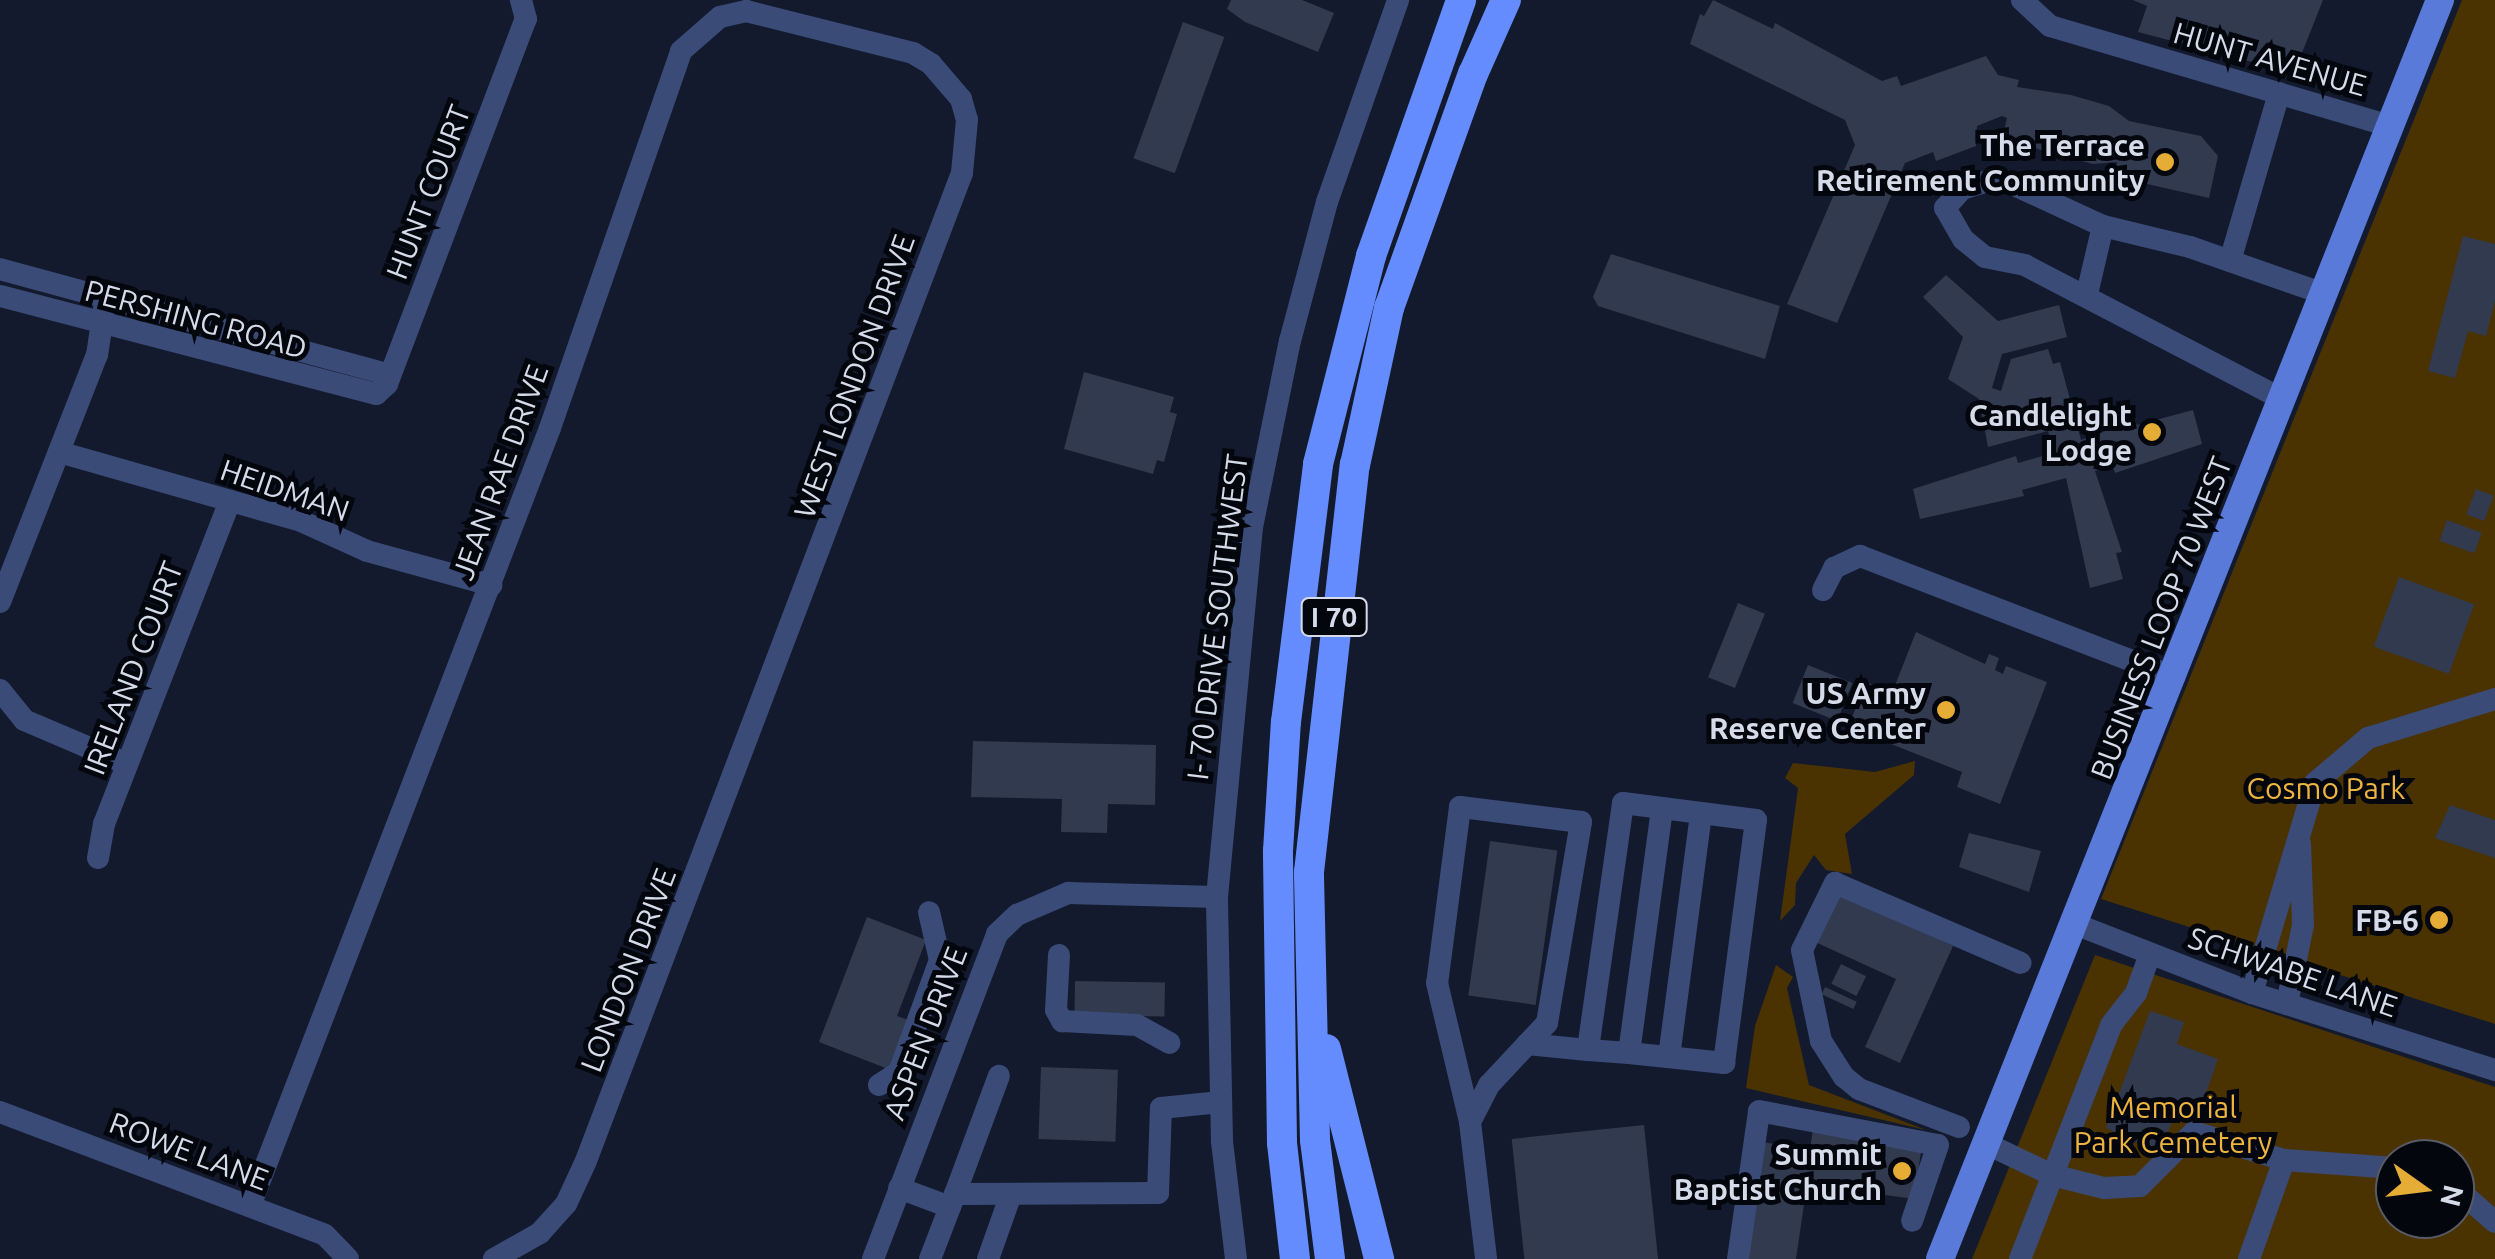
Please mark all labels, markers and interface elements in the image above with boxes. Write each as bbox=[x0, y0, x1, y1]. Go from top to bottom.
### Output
street label: HUNT AVENUE bbox=[2169, 14, 2371, 104]
street label: HUNT COURT bbox=[378, 100, 478, 284]
place label: The Terrace Retirement Community bbox=[1816, 127, 2145, 198]
marker: The Terrace Retirement Community bbox=[2154, 151, 2176, 173]
street label: WEST LONDON DRIVE bbox=[786, 229, 922, 523]
street label: PERSHING ROAD bbox=[81, 272, 311, 366]
street label: JEAN RAE DRIVE bbox=[444, 360, 556, 584]
place label: Candlelight Lodge bbox=[1969, 397, 2132, 468]
marker: Candlelight Lodge bbox=[2141, 421, 2163, 443]
street label: HEIDMAN bbox=[216, 451, 354, 529]
street label: I- 70 DRIVE SOUTHWEST bbox=[1179, 452, 1255, 782]
street label: BUSINESS LOOP 70 WEST bbox=[2083, 452, 2239, 784]
street label: IRELAND COURT bbox=[76, 556, 190, 780]
road number: I 70 bbox=[1299, 594, 1369, 640]
place label: US Army Reserve Center bbox=[1709, 675, 1926, 746]
marker: US Army Reserve Center bbox=[1935, 699, 1957, 721]
park label: Cosmo Park bbox=[2247, 770, 2405, 806]
street label: LONDON DRIVE bbox=[573, 863, 683, 1077]
place label: FB-6 bbox=[2355, 902, 2419, 938]
marker: FB-6 bbox=[2428, 909, 2450, 931]
street label: SCHWABE LANE bbox=[2184, 919, 2402, 1025]
street label: ASPEN DRIVE bbox=[876, 941, 974, 1125]
park label: Memorial Park Cemetery bbox=[2074, 1089, 2272, 1160]
street label: ROWE LANE bbox=[105, 1104, 273, 1198]
place label: Summit Baptist Church bbox=[1674, 1136, 1882, 1206]
north arrow bbox=[2375, 1139, 2475, 1239]
marker: Summit Baptist Church bbox=[1891, 1160, 1913, 1182]
text: N bbox=[2435, 1182, 2470, 1210]

